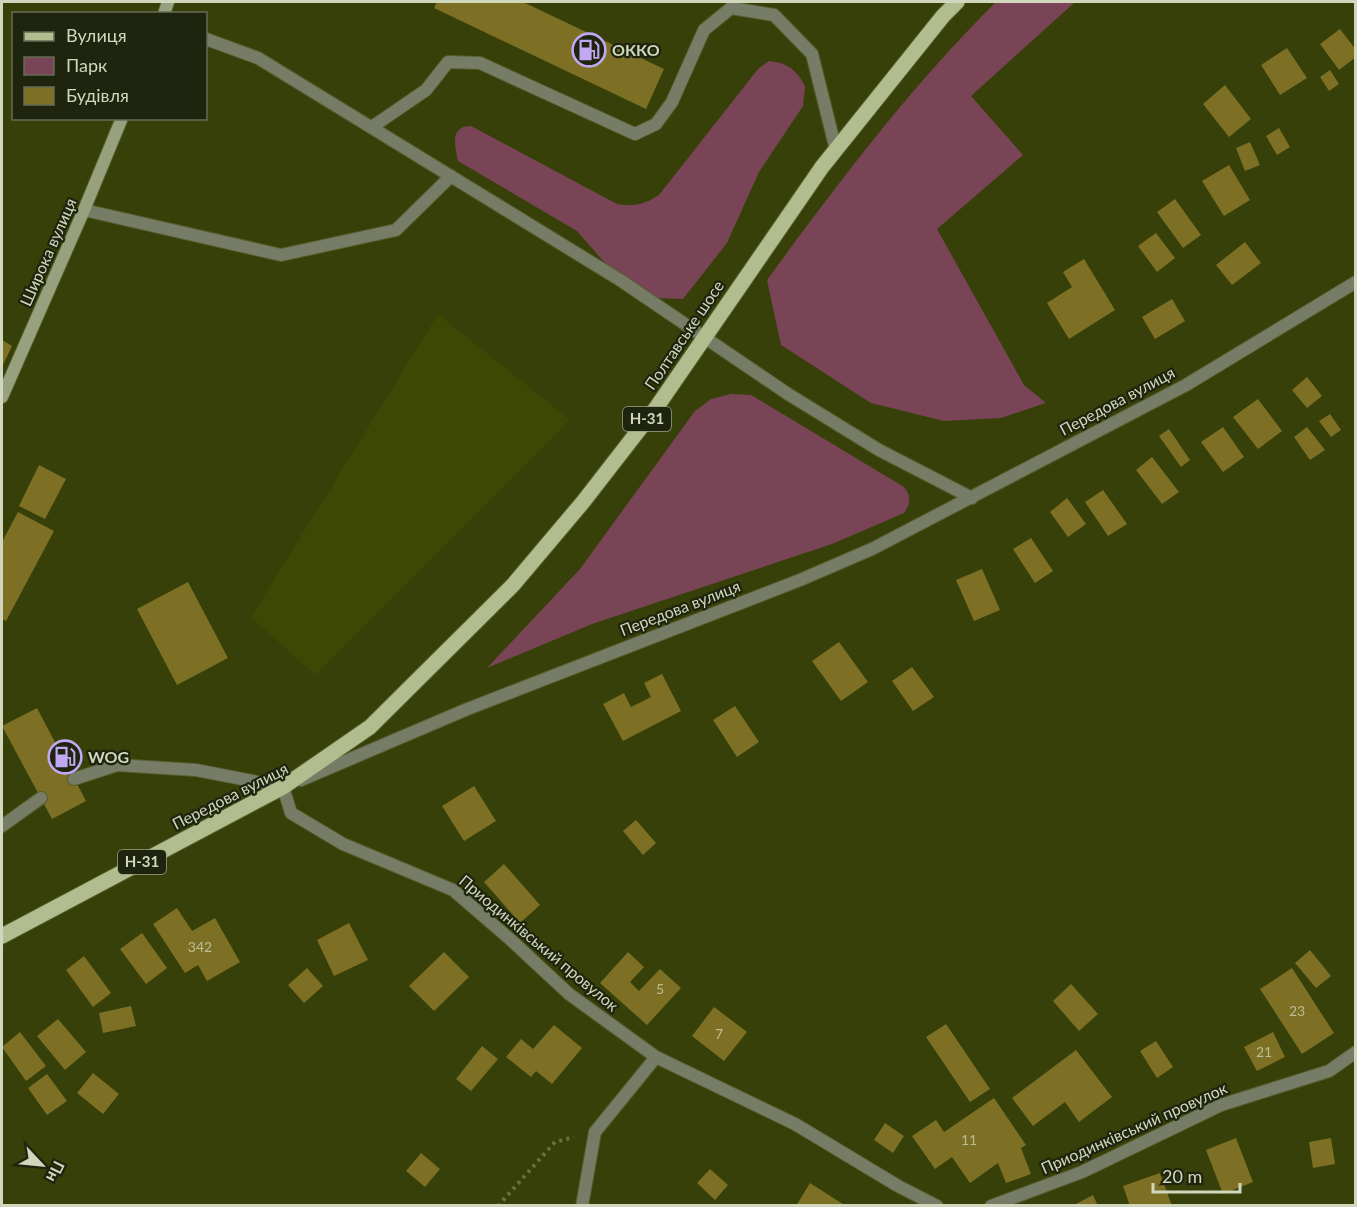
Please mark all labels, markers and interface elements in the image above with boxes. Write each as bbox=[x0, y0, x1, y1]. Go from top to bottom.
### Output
legend bbox=[12, 12, 207, 120]
text: Вулиця bbox=[66, 24, 127, 46]
fuel station icon: ОККО bbox=[571, 32, 607, 68]
place label: ОККО bbox=[612, 40, 660, 59]
text: Парк bbox=[66, 54, 108, 76]
text: Будівля bbox=[66, 84, 129, 106]
street label: Широка вулиця bbox=[15, 195, 80, 309]
street label: Полтавське шосе bbox=[640, 277, 727, 393]
street label: Передова вулиця bbox=[1056, 362, 1178, 439]
road number: Н-31 bbox=[623, 407, 671, 431]
street label: Передова вулиця bbox=[617, 576, 743, 639]
fuel station icon: WOG bbox=[47, 739, 83, 775]
place label: WOG bbox=[88, 747, 129, 766]
street label: Передова вулиця bbox=[169, 758, 291, 833]
road number: Н-31 bbox=[118, 850, 166, 874]
street label: Приодинківський провулок bbox=[456, 870, 623, 1015]
house number: 342 bbox=[188, 938, 212, 955]
house number: 5 bbox=[656, 980, 664, 997]
house number: 23 bbox=[1289, 1002, 1305, 1019]
house number: 7 bbox=[715, 1025, 723, 1042]
house number: 21 bbox=[1256, 1043, 1272, 1060]
street label: Приодинківський провулок bbox=[1038, 1078, 1231, 1177]
house number: 11 bbox=[961, 1131, 977, 1148]
north arrow bbox=[12, 1135, 72, 1195]
scale bar bbox=[1153, 1156, 1240, 1194]
text: Пн bbox=[43, 1158, 69, 1185]
text: 20 m bbox=[1162, 1165, 1202, 1187]

